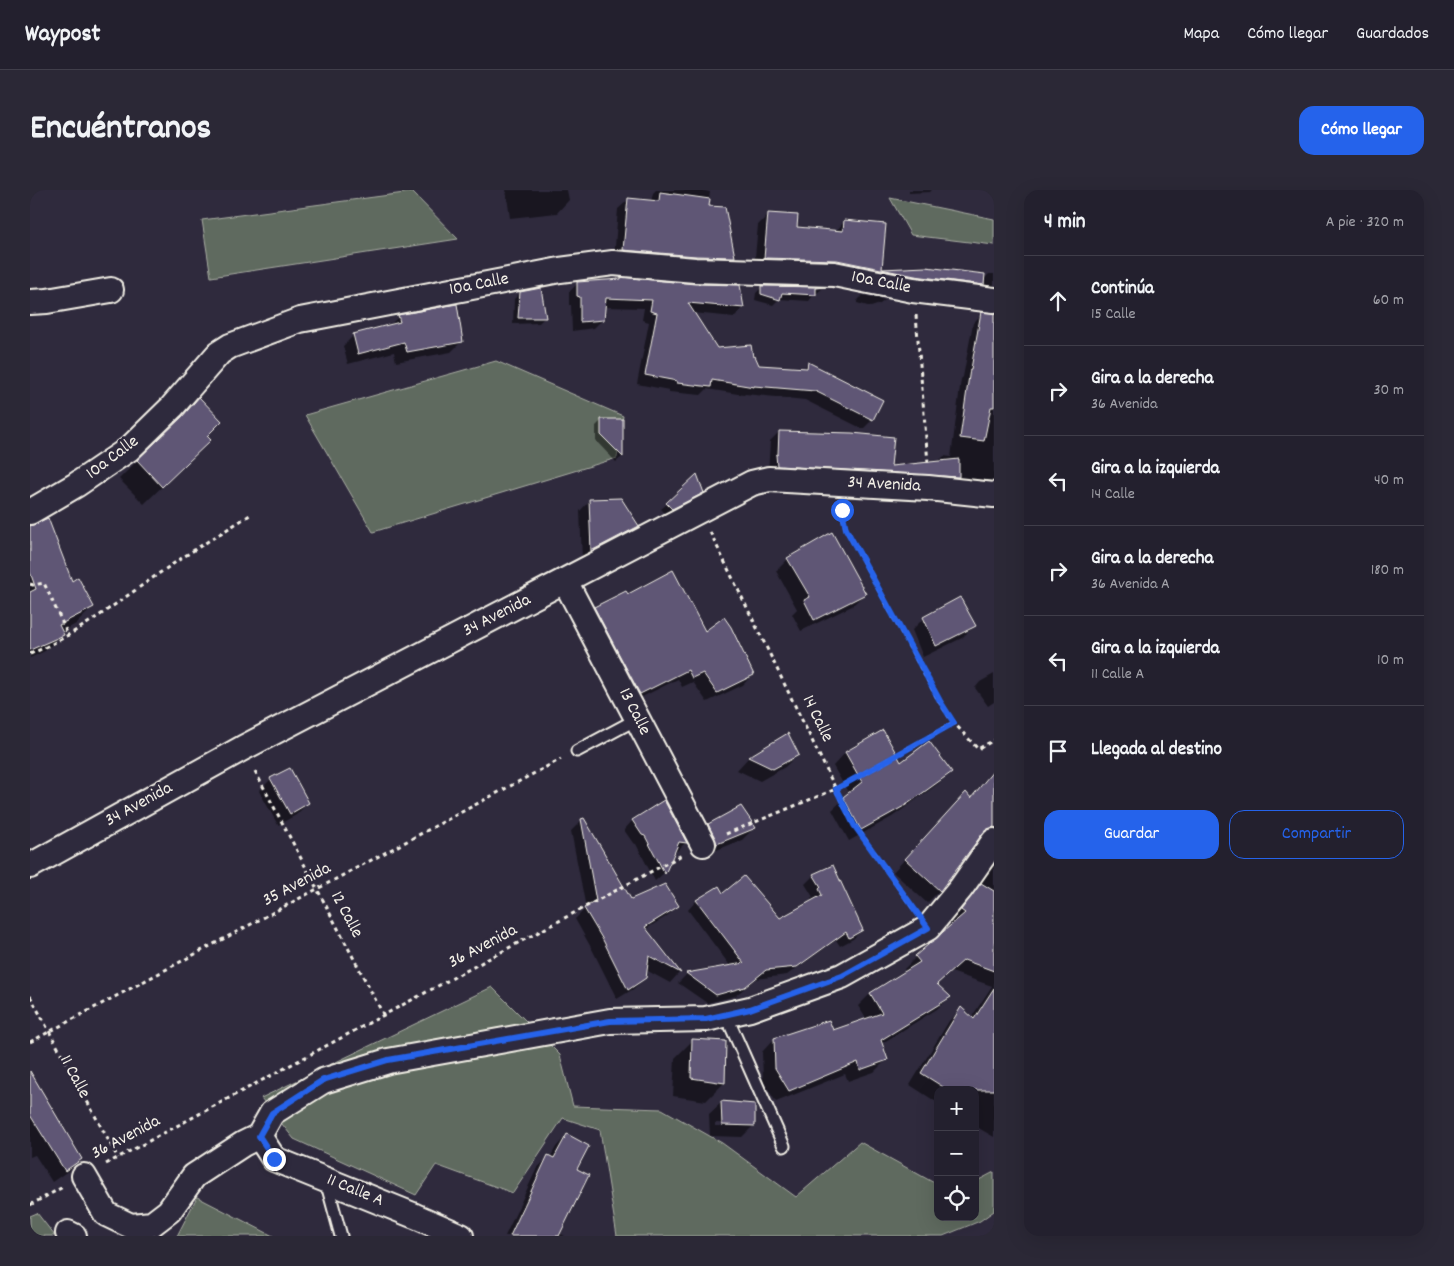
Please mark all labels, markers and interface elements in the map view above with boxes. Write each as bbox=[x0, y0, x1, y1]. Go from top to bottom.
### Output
text: Waypost bbox=[25, 18, 100, 52]
text: Mapa bbox=[1183, 22, 1219, 47]
text: Cómo llegar bbox=[1247, 22, 1328, 47]
text: Guardados bbox=[1356, 22, 1429, 47]
text: Encuéntranos bbox=[30, 105, 211, 155]
button: Cómo llegar bbox=[1299, 106, 1424, 155]
text: 4 min bbox=[1044, 208, 1086, 238]
text: A pie · 320 m bbox=[1326, 211, 1404, 234]
street label: 10a Calle bbox=[849, 265, 913, 301]
street label: 10a Calle bbox=[447, 267, 511, 303]
text: Continúa bbox=[1091, 276, 1154, 303]
icon: ahead bbox=[1044, 287, 1072, 315]
text: 60 m bbox=[1373, 289, 1404, 312]
text: 15 Calle bbox=[1091, 303, 1136, 326]
text: Gira a la derecha bbox=[1091, 366, 1213, 393]
icon: right bbox=[1044, 377, 1072, 405]
text: 30 m bbox=[1374, 379, 1404, 402]
text: 36 Avenida bbox=[1091, 393, 1157, 416]
street label: 10a Calle bbox=[81, 430, 145, 486]
text: Gira a la izquierda bbox=[1091, 456, 1219, 483]
icon: left bbox=[1044, 467, 1072, 495]
text: 40 m bbox=[1374, 469, 1404, 492]
street label: 34 Avenida bbox=[847, 471, 922, 499]
text: 14 Calle bbox=[1091, 483, 1135, 506]
route start bbox=[831, 499, 854, 522]
text: Gira a la derecha bbox=[1091, 546, 1213, 573]
icon: right bbox=[1044, 557, 1072, 585]
text: 180 m bbox=[1371, 559, 1404, 582]
text: 36 Avenida A bbox=[1091, 573, 1170, 596]
street label: 34 Avenida bbox=[459, 588, 536, 644]
text: Gira a la izquierda bbox=[1091, 636, 1219, 663]
icon: left bbox=[1044, 647, 1072, 675]
text: 10 m bbox=[1377, 649, 1404, 672]
text: 11 Calle A bbox=[1091, 663, 1144, 686]
street label: 13 Calle bbox=[612, 684, 656, 740]
street label: 14 Calle bbox=[795, 691, 839, 747]
icon: arrive bbox=[1044, 737, 1072, 765]
text: Llegada al destino bbox=[1091, 737, 1222, 764]
street label: 34 Avenida bbox=[101, 776, 178, 834]
button: Guardar bbox=[1044, 810, 1219, 859]
button: Compartir bbox=[1229, 810, 1404, 859]
street label: 35 Avenida bbox=[258, 856, 336, 913]
street label: 12 Calle bbox=[323, 887, 369, 943]
street label: 36 Avenida bbox=[444, 918, 522, 976]
street label: 11 Calle bbox=[52, 1051, 96, 1103]
map controls bbox=[934, 1086, 979, 1221]
button: + bbox=[934, 1086, 979, 1131]
street label: 36 Avenida bbox=[87, 1109, 165, 1167]
button: − bbox=[934, 1131, 979, 1176]
route end bbox=[263, 1148, 286, 1171]
street label: 11 Calle A bbox=[323, 1168, 388, 1214]
button: locate bbox=[934, 1176, 979, 1221]

